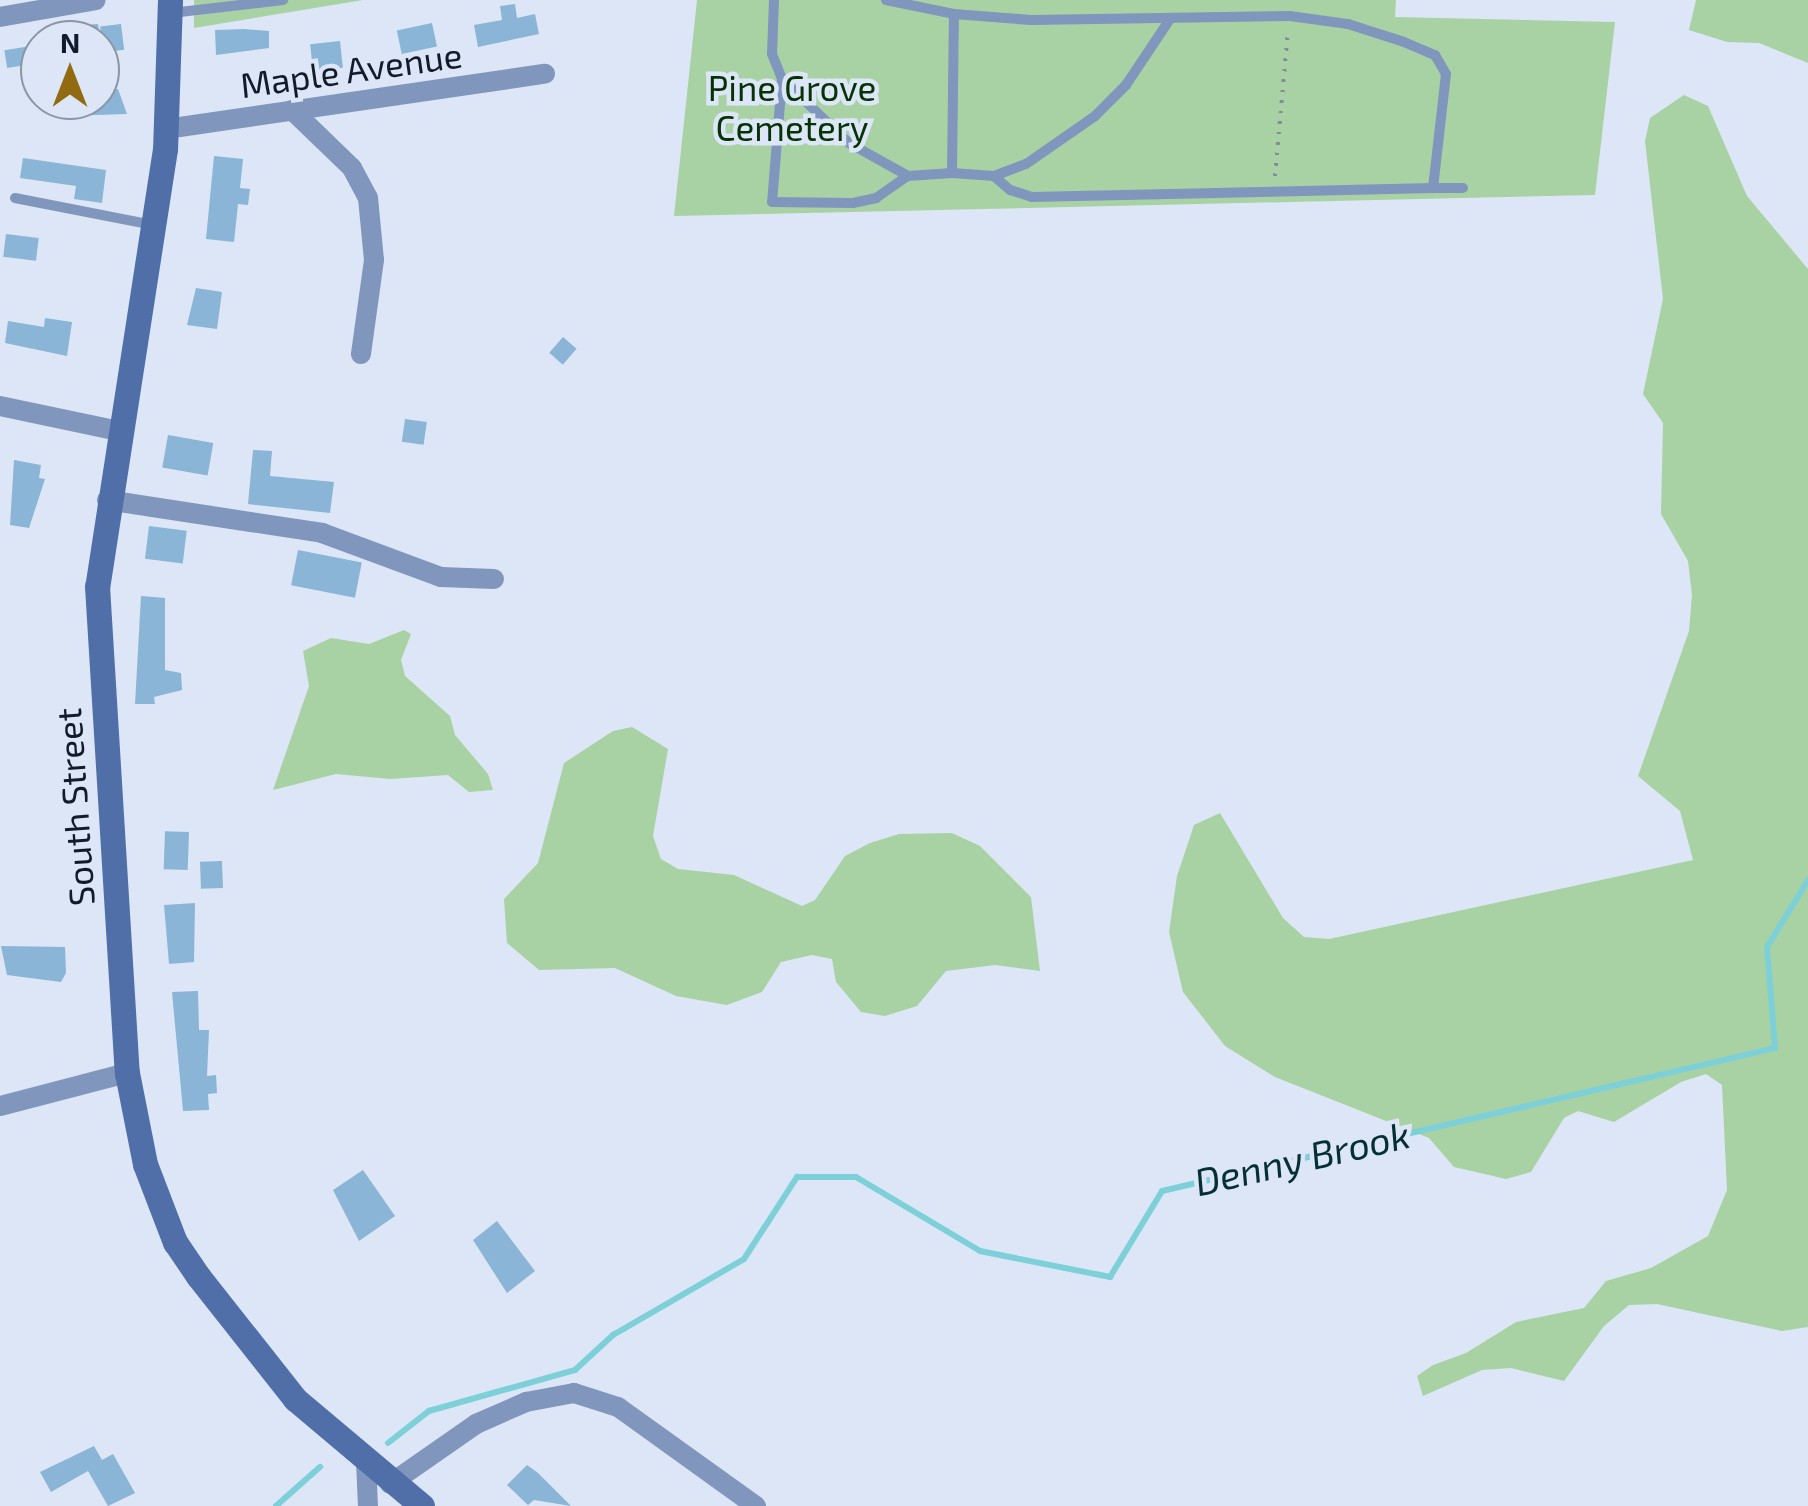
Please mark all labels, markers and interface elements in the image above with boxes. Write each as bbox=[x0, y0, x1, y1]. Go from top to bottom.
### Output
north arrow bbox=[20, 20, 120, 120]
text: N bbox=[60, 25, 80, 59]
street label: Maple Avenue bbox=[237, 33, 465, 105]
park label: Pine Grove Cemetery bbox=[708, 66, 876, 148]
street label: South Street bbox=[46, 707, 102, 907]
water label: Denny Brook bbox=[1190, 1111, 1414, 1205]

